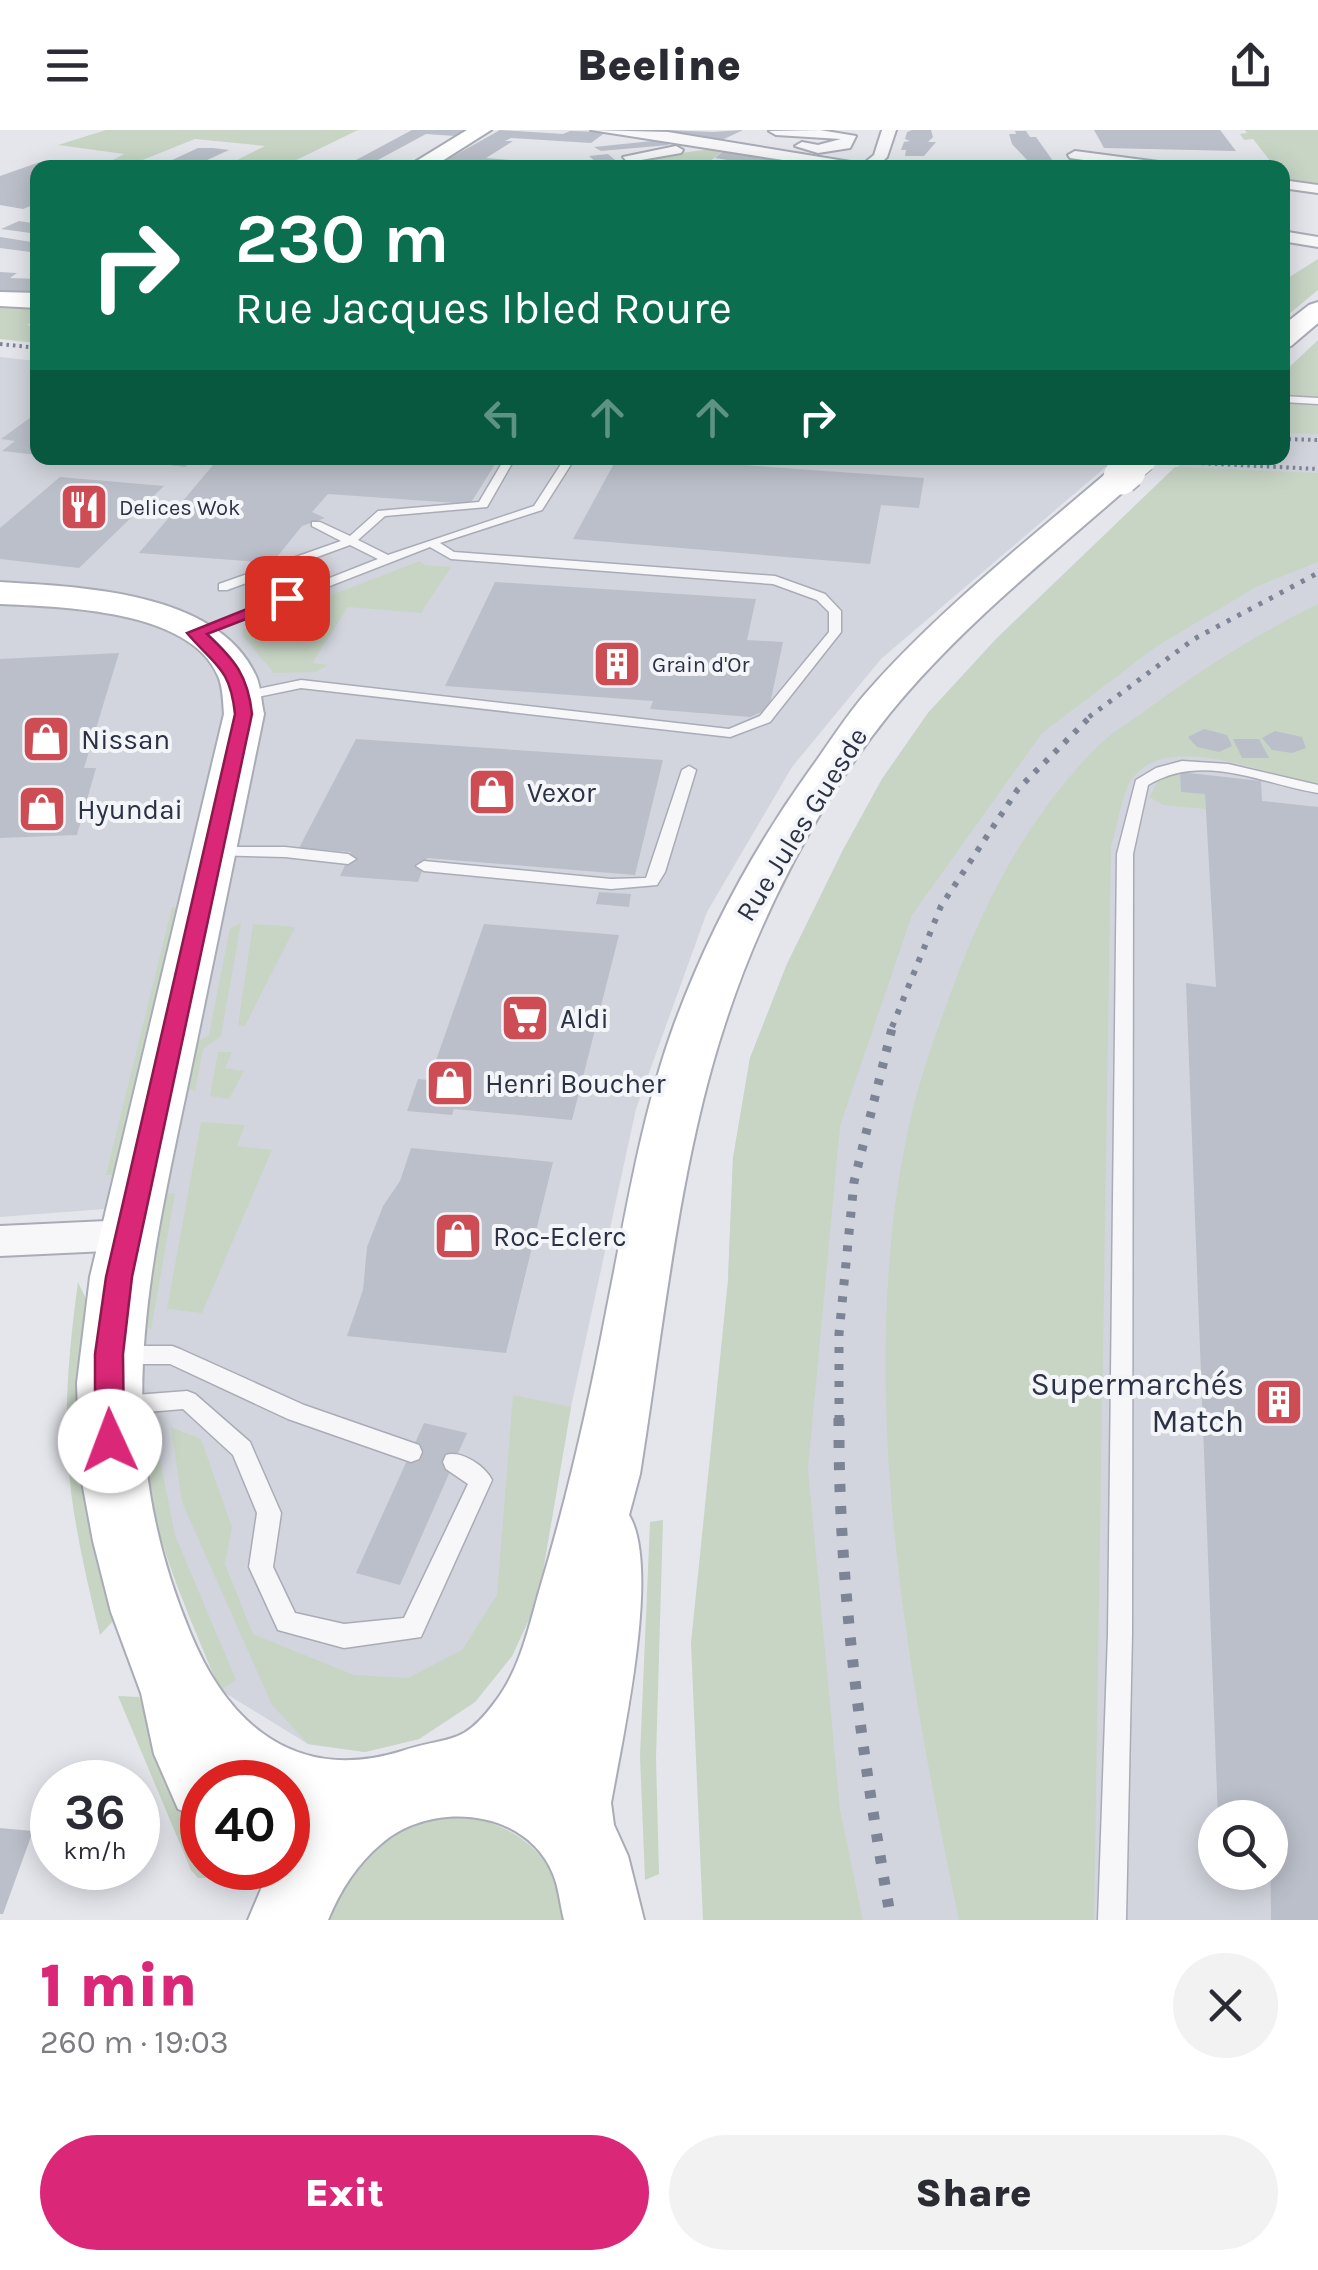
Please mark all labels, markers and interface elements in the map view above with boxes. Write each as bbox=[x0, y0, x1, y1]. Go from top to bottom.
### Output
icon: menu bbox=[40, 38, 95, 93]
icon: share bbox=[1223, 38, 1278, 93]
text: Beeline bbox=[577, 39, 741, 91]
text: 230 m bbox=[235, 198, 449, 280]
icon: right bbox=[70, 200, 200, 330]
text: Rue Jacques Ibled Roure bbox=[235, 282, 732, 334]
icon: left bbox=[475, 390, 530, 445]
icon: ahead bbox=[580, 390, 635, 445]
icon: ahead bbox=[685, 390, 740, 445]
icon: right bbox=[790, 390, 845, 445]
restaurant icon: Delices Wok bbox=[58, 481, 110, 533]
place label: Delices Wok bbox=[119, 495, 240, 521]
pin bbox=[245, 556, 330, 641]
icon: arrive bbox=[260, 571, 315, 626]
building icon: Grain d'Or bbox=[591, 638, 643, 690]
place label: Grain d'Or bbox=[652, 652, 750, 678]
shop icon: Nissan bbox=[20, 713, 72, 765]
street label: Rue Jules Guesde bbox=[729, 721, 874, 927]
place label: Nissan bbox=[81, 723, 170, 756]
shop icon: Vexor bbox=[466, 766, 518, 818]
place label: Vexor bbox=[527, 776, 597, 809]
shop icon: Hyundai bbox=[16, 783, 68, 835]
place label: Hyundai bbox=[77, 793, 183, 826]
supermarket icon: Aldi bbox=[499, 992, 551, 1044]
place label: Aldi bbox=[560, 1002, 609, 1035]
shop icon: Henri Boucher bbox=[424, 1057, 476, 1109]
place label: Henri Boucher bbox=[485, 1067, 666, 1100]
shop icon: Roc-Eclerc bbox=[432, 1210, 484, 1262]
place label: Roc-Eclerc bbox=[493, 1220, 627, 1253]
place label: Supermarchés Match bbox=[1030, 1366, 1244, 1440]
building icon: Supermarchés Match bbox=[1253, 1376, 1305, 1428]
position arrow bbox=[58, 1389, 162, 1493]
speed limit sign: 40 bbox=[180, 1760, 310, 1890]
text: 36 bbox=[64, 1783, 126, 1842]
map controls bbox=[1198, 1800, 1288, 1890]
button: search bbox=[1198, 1800, 1288, 1890]
text: km/h bbox=[63, 1836, 127, 1865]
text: 1 min bbox=[40, 1951, 197, 2021]
button: close bbox=[1173, 1953, 1278, 2058]
text: 260 m · 19:03 bbox=[40, 2024, 229, 2061]
button: Exit bbox=[40, 2135, 649, 2250]
button: Share bbox=[669, 2135, 1278, 2250]

